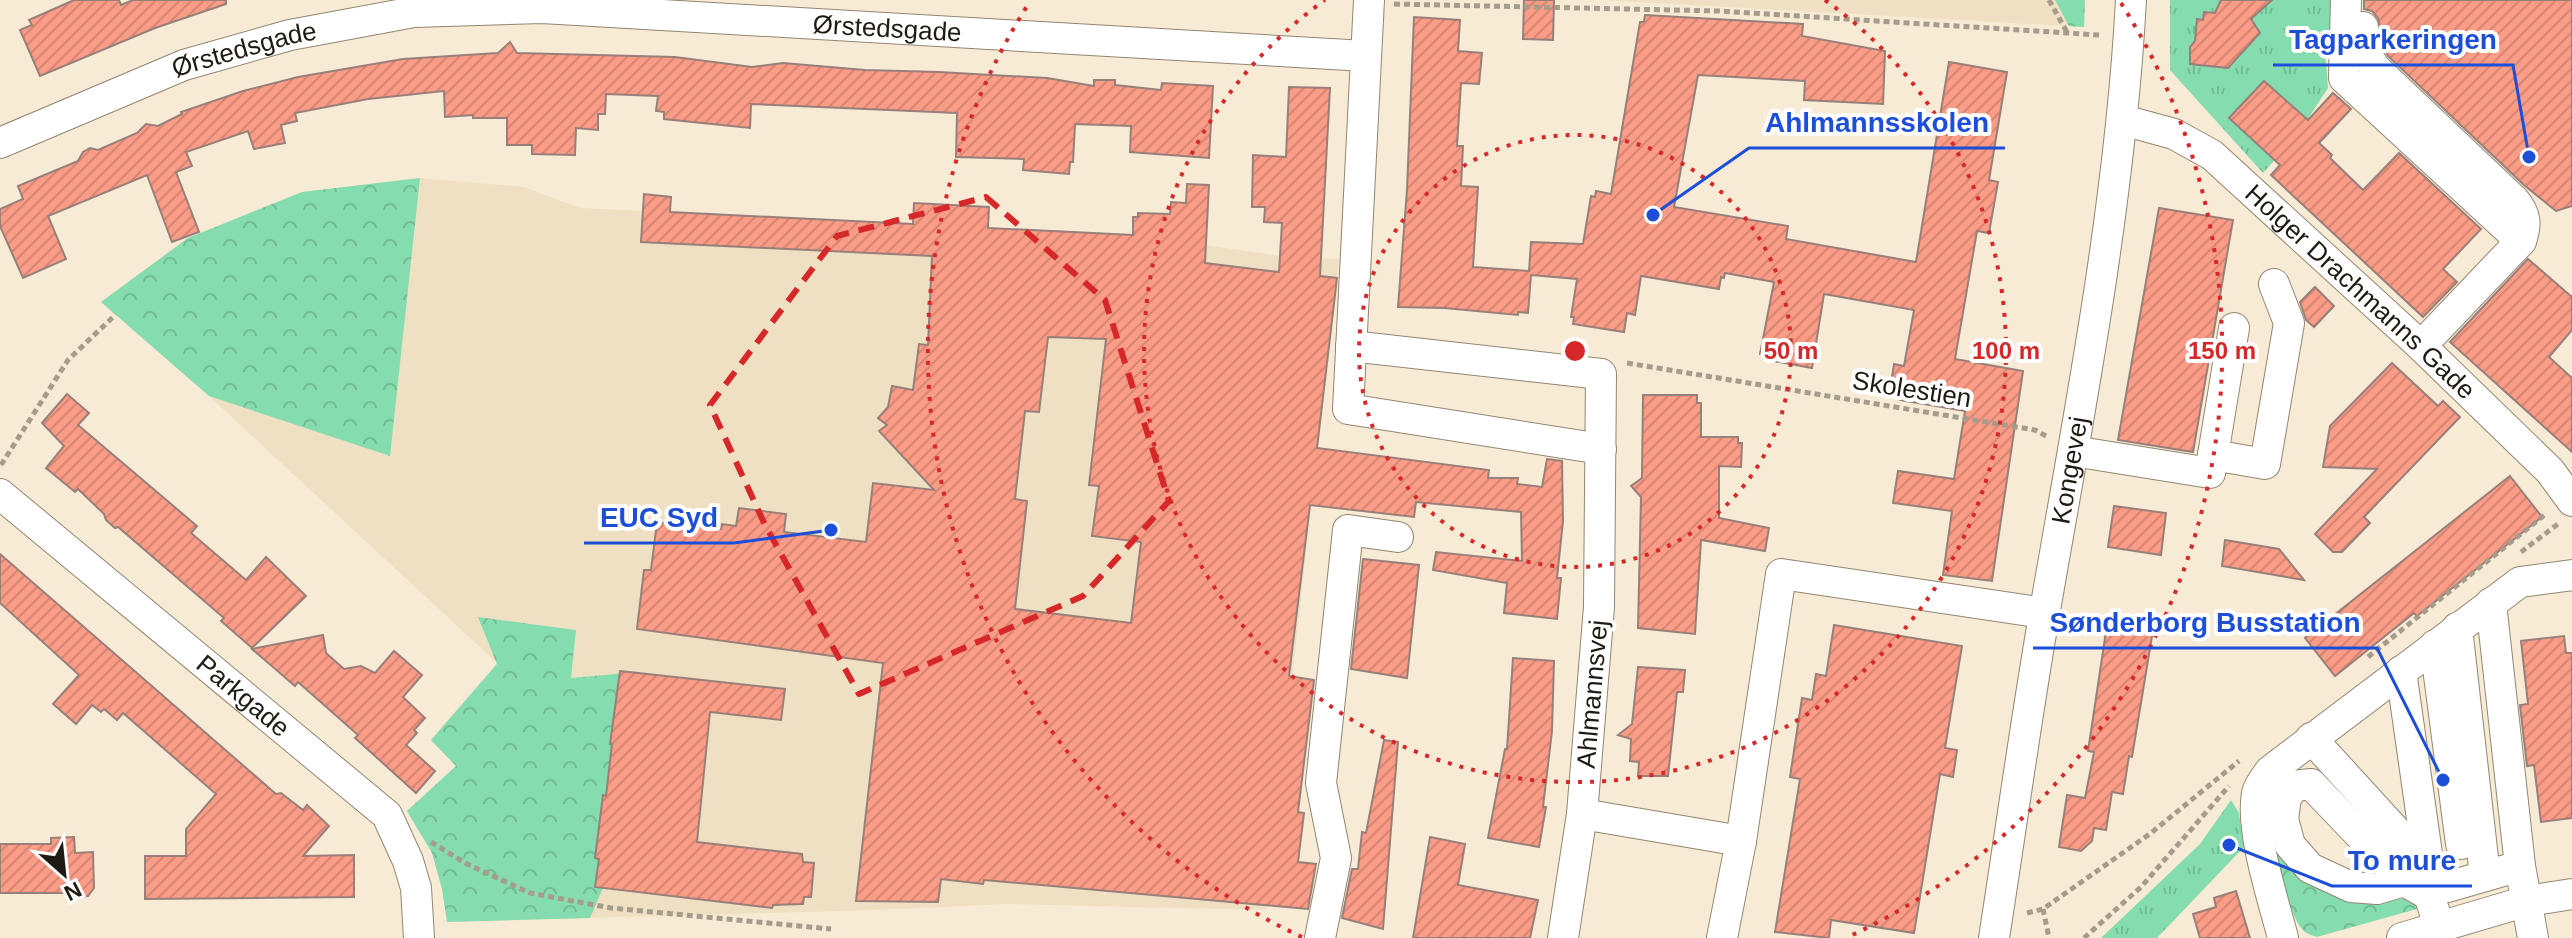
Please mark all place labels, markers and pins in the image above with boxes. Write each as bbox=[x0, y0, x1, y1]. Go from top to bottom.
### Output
callout: Tagparkeringen bbox=[2273, 13, 2513, 65]
callout: Ahlmannsskolen bbox=[1749, 96, 2005, 148]
centre of rings bbox=[1561, 337, 1589, 365]
callout: EUC Syd bbox=[584, 491, 734, 543]
callout: Sønderborg Busstation bbox=[2033, 596, 2377, 648]
callout: To mure bbox=[2332, 834, 2472, 886]

